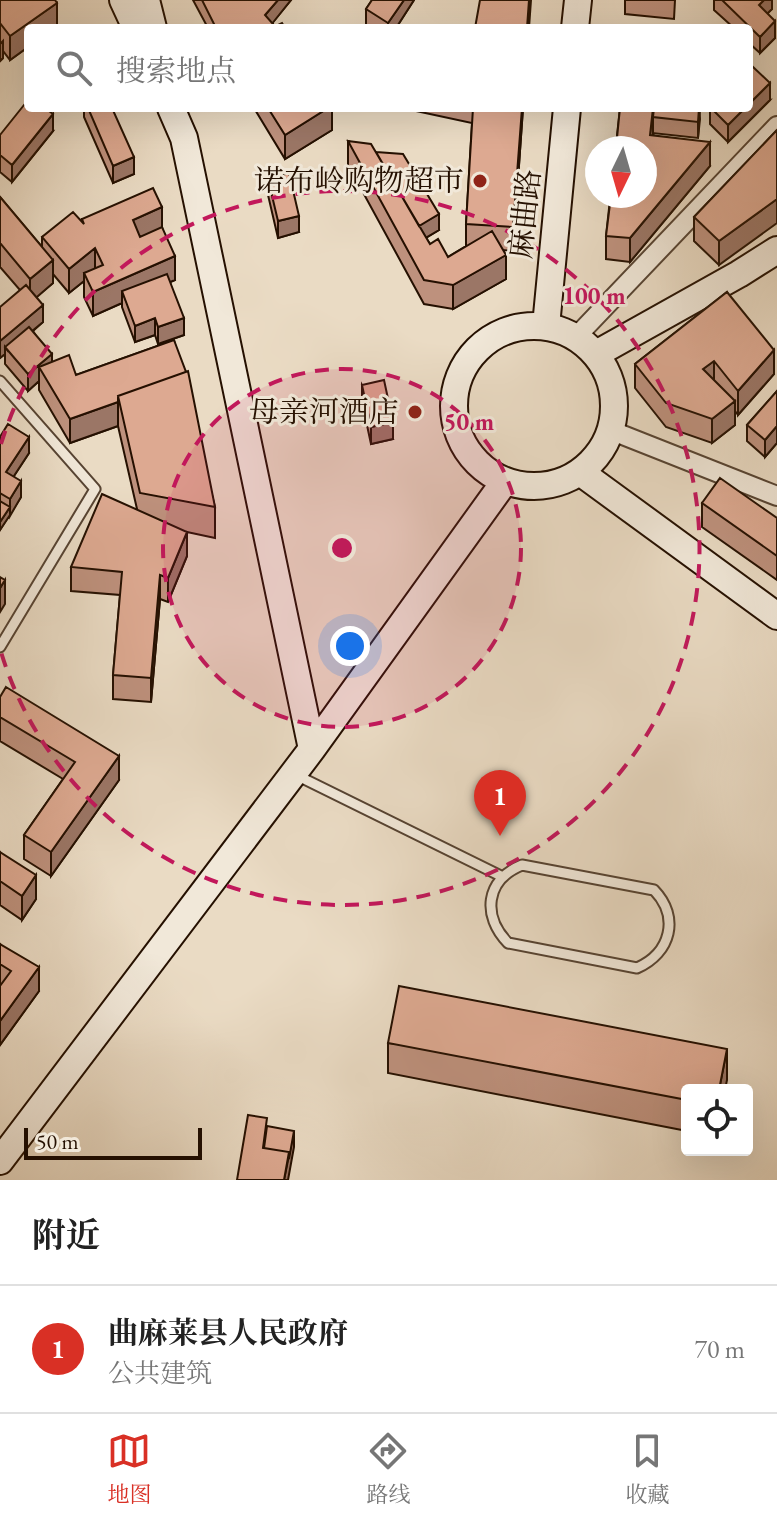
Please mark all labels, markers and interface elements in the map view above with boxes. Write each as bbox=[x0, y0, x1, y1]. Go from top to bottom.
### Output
search box bbox=[24, 24, 753, 112]
icon: search bbox=[52, 46, 96, 90]
text: 搜索地点 bbox=[116, 51, 236, 90]
north arrow bbox=[585, 136, 657, 208]
place label: 诺布岭购物超市 bbox=[254, 161, 464, 200]
street label: 麻曲路 bbox=[500, 167, 549, 261]
marker: 诺布岭购物超市 bbox=[471, 172, 489, 190]
text: 100 m bbox=[562, 280, 626, 311]
place label: 母亲河酒店 bbox=[249, 392, 399, 431]
marker: 母亲河酒店 bbox=[406, 403, 424, 421]
text: 50 m bbox=[444, 406, 494, 437]
centre of rings bbox=[328, 534, 356, 562]
your location bbox=[330, 626, 370, 666]
pin: 1 bbox=[474, 770, 526, 836]
map controls bbox=[681, 1084, 753, 1156]
button: locate bbox=[681, 1084, 753, 1156]
scale bar bbox=[24, 1124, 202, 1160]
text: 50 m bbox=[36, 1127, 79, 1156]
text: 附近 bbox=[32, 1213, 100, 1257]
text: 曲麻莱县人民政府 bbox=[108, 1313, 348, 1352]
text: 1 bbox=[51, 1332, 65, 1366]
text: 70 m bbox=[695, 1332, 745, 1366]
text: 公共建筑 bbox=[108, 1356, 212, 1390]
tab: 地图 bbox=[107, 1429, 152, 1509]
tab: 路线 bbox=[366, 1429, 411, 1509]
tab: 收藏 bbox=[625, 1429, 670, 1509]

